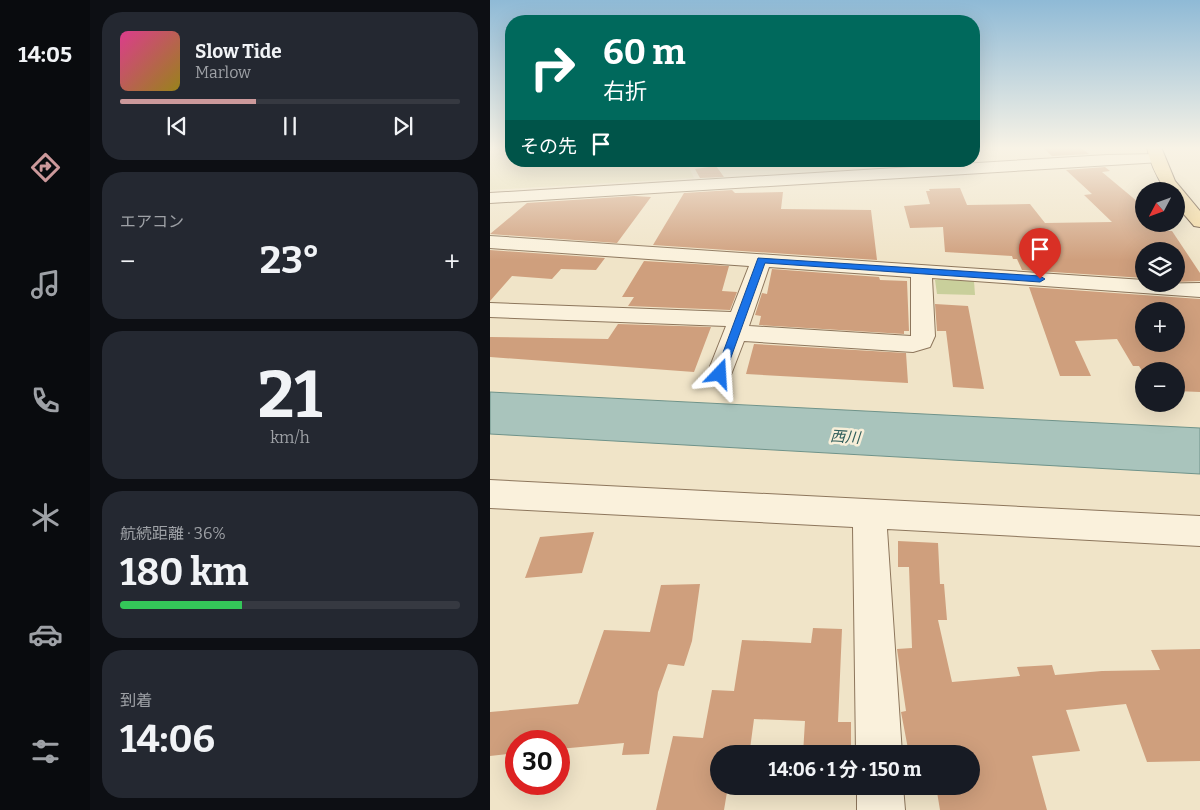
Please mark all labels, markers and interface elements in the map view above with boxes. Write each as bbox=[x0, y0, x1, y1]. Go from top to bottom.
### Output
text: 60 m bbox=[603, 31, 686, 73]
icon: right bbox=[520, 35, 585, 100]
text: Slow Tide bbox=[195, 40, 282, 63]
text: 14:05 bbox=[18, 41, 72, 68]
text: Marlow bbox=[195, 63, 251, 82]
text: 右折 bbox=[603, 78, 647, 105]
icon: previous bbox=[163, 112, 191, 140]
icon: pause bbox=[276, 112, 304, 140]
icon: next bbox=[389, 112, 417, 140]
icon: arrive bbox=[587, 130, 615, 158]
text: その先 bbox=[520, 135, 577, 158]
icon: directions bbox=[28, 150, 63, 185]
north arrow bbox=[1135, 182, 1185, 232]
map controls bbox=[1135, 182, 1185, 412]
text: エアコン bbox=[120, 212, 184, 231]
pin bbox=[1019, 228, 1061, 279]
icon: arrive bbox=[1026, 235, 1054, 263]
text: 23° bbox=[260, 237, 320, 283]
button: layers bbox=[1135, 242, 1185, 292]
text: − bbox=[120, 245, 135, 278]
text: + bbox=[444, 245, 460, 278]
icon: music bbox=[28, 267, 63, 302]
button: + bbox=[1135, 302, 1185, 352]
position arrow bbox=[693, 347, 745, 399]
text: 21 bbox=[258, 356, 322, 434]
button: − bbox=[1135, 362, 1185, 412]
icon: phone bbox=[28, 383, 63, 418]
water label: 西川 bbox=[829, 427, 863, 447]
text: km/h bbox=[270, 428, 310, 447]
icon: climate bbox=[28, 500, 63, 535]
text: 航続距離 · 36% bbox=[120, 524, 226, 543]
text: 180 km bbox=[120, 549, 249, 595]
icon: car bbox=[28, 617, 63, 652]
text: 到着 bbox=[120, 691, 152, 710]
text: 14:06 bbox=[120, 716, 215, 762]
speed limit sign: 30 bbox=[505, 730, 570, 795]
icon: filters bbox=[28, 734, 63, 769]
text: 14:06 · 1 分 · 150 m bbox=[769, 758, 921, 781]

